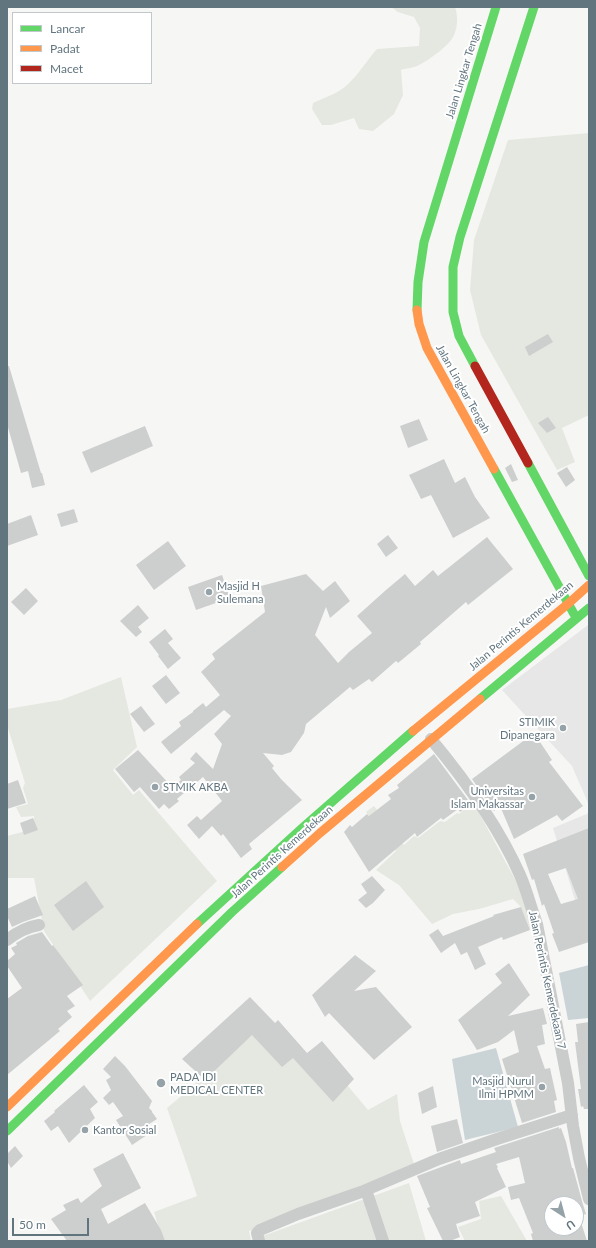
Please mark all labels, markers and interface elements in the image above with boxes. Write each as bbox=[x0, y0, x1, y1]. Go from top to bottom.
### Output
legend bbox=[12, 12, 152, 84]
text: Lancar bbox=[50, 21, 85, 36]
street label: Jalan Lingkar Tengah bbox=[443, 22, 485, 120]
text: Padat bbox=[50, 41, 80, 56]
text: Macet bbox=[50, 61, 83, 76]
street label: Jalan Lingkar Tengah bbox=[433, 342, 493, 436]
place label: Masjid H Sulemana bbox=[217, 579, 264, 605]
street label: Jalan Perintis Kemerdekaan bbox=[466, 579, 576, 673]
marker: Masjid H Sulemana bbox=[204, 587, 214, 597]
place label: STIMIK Dipanegara bbox=[500, 715, 555, 741]
marker: STIMIK Dipanegara bbox=[558, 723, 568, 733]
place label: STMIK AKBA bbox=[163, 780, 228, 794]
marker: STMIK AKBA bbox=[150, 782, 160, 792]
place label: Universitas Islam Makassar bbox=[451, 784, 524, 810]
marker: Universitas Islam Makassar bbox=[527, 792, 537, 802]
street label: Jalan Perintis Kemerdekaan bbox=[229, 803, 335, 901]
street label: Jalan Perintis Kemerdekaan 7 bbox=[526, 910, 568, 1050]
place label: PADA IDI MEDICAL CENTER bbox=[170, 1070, 263, 1096]
place label: Masjid Nurul Ilmi HPMM bbox=[472, 1074, 534, 1100]
marker: PADA IDI MEDICAL CENTER bbox=[155, 1077, 167, 1089]
marker: Masjid Nurul Ilmi HPMM bbox=[537, 1082, 547, 1092]
place label: Kantor Sosial bbox=[93, 1123, 156, 1137]
marker: Kantor Sosial bbox=[80, 1125, 90, 1135]
north arrow bbox=[544, 1196, 584, 1236]
scale bar bbox=[14, 1210, 91, 1236]
text: 50 m bbox=[19, 1217, 46, 1232]
text: U bbox=[564, 1218, 578, 1233]

